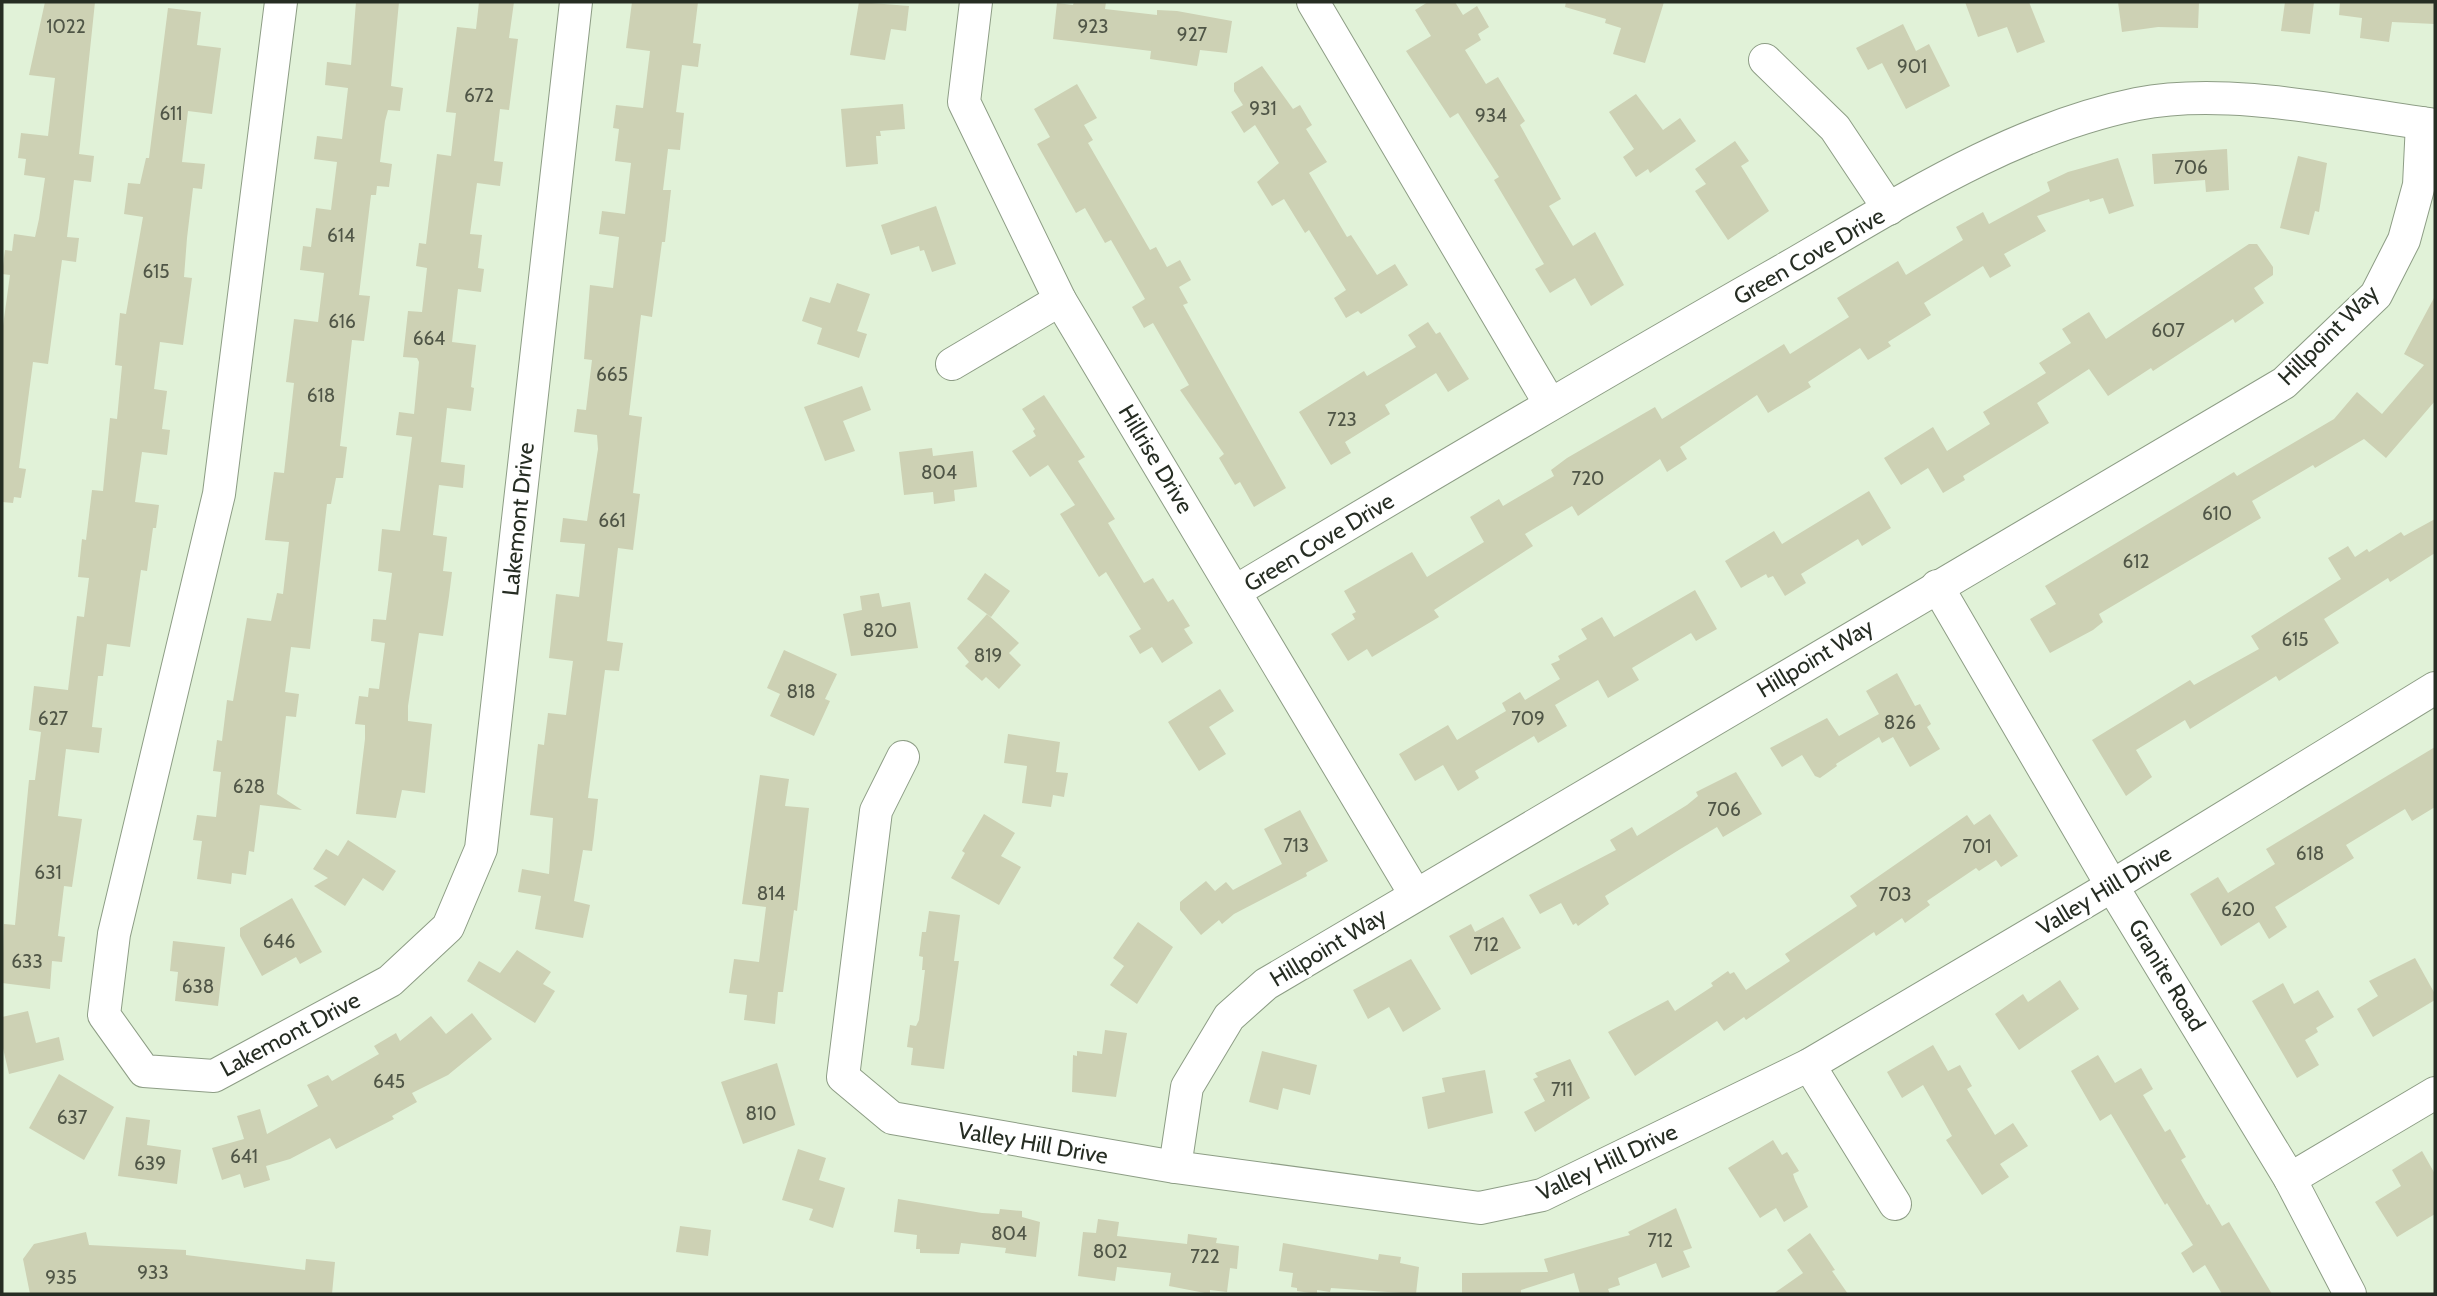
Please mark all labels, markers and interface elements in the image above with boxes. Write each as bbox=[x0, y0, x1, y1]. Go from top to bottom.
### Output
house number: 1022 bbox=[46, 15, 86, 38]
house number: 923 bbox=[1077, 15, 1109, 38]
house number: 927 bbox=[1177, 23, 1208, 46]
house number: 901 bbox=[1897, 55, 1927, 78]
house number: 672 bbox=[464, 84, 494, 107]
house number: 931 bbox=[1249, 97, 1277, 120]
house number: 611 bbox=[159, 102, 183, 125]
house number: 934 bbox=[1475, 104, 1507, 127]
house number: 706 bbox=[2174, 156, 2208, 179]
street label: Green Cove Drive bbox=[1728, 201, 1890, 311]
house number: 614 bbox=[327, 224, 355, 247]
house number: 615 bbox=[142, 260, 170, 283]
street label: Hillpoint Way bbox=[2272, 279, 2384, 391]
house number: 616 bbox=[328, 310, 356, 333]
house number: 607 bbox=[2151, 319, 2185, 342]
house number: 664 bbox=[413, 327, 445, 350]
house number: 665 bbox=[596, 363, 628, 386]
house number: 618 bbox=[307, 384, 335, 407]
street label: Hillrise Drive bbox=[1113, 400, 1200, 519]
house number: 723 bbox=[1327, 408, 1357, 431]
street label: Lakemont Drive bbox=[496, 441, 540, 597]
house number: 804 bbox=[921, 461, 957, 484]
house number: 720 bbox=[1572, 467, 1604, 490]
street label: Green Cove Drive bbox=[1239, 486, 1399, 598]
house number: 610 bbox=[2202, 502, 2232, 525]
house number: 661 bbox=[598, 509, 626, 532]
house number: 612 bbox=[2123, 550, 2149, 573]
street label: Hillpoint Way bbox=[1752, 612, 1879, 704]
house number: 820 bbox=[863, 619, 897, 642]
house number: 615 bbox=[2281, 628, 2309, 651]
house number: 819 bbox=[974, 644, 1002, 667]
house number: 818 bbox=[786, 680, 816, 703]
house number: 627 bbox=[38, 707, 69, 730]
house number: 709 bbox=[1511, 707, 1545, 730]
house number: 826 bbox=[1884, 711, 1916, 734]
house number: 628 bbox=[233, 775, 265, 798]
house number: 706 bbox=[1707, 798, 1741, 821]
house number: 713 bbox=[1283, 834, 1309, 857]
house number: 701 bbox=[1963, 835, 1991, 858]
street label: Valley Hill Drive bbox=[2032, 839, 2176, 941]
house number: 618 bbox=[2296, 842, 2324, 865]
house number: 631 bbox=[34, 861, 62, 884]
house number: 814 bbox=[757, 882, 785, 905]
house number: 703 bbox=[1879, 883, 1911, 906]
house number: 620 bbox=[2221, 898, 2255, 921]
street label: Hillpoint Way bbox=[1265, 901, 1392, 993]
street label: Granite Road bbox=[2123, 914, 2211, 1036]
house number: 646 bbox=[263, 930, 295, 953]
house number: 712 bbox=[1473, 933, 1499, 956]
house number: 633 bbox=[11, 950, 43, 973]
house number: 638 bbox=[182, 975, 214, 998]
street label: Lakemont Drive bbox=[215, 985, 365, 1083]
house number: 645 bbox=[373, 1070, 405, 1093]
house number: 711 bbox=[1551, 1078, 1573, 1101]
house number: 810 bbox=[746, 1102, 776, 1125]
house number: 637 bbox=[57, 1106, 88, 1129]
street label: Valley Hill Drive bbox=[956, 1116, 1110, 1170]
street label: Valley Hill Drive bbox=[1532, 1117, 1682, 1207]
house number: 641 bbox=[230, 1145, 258, 1168]
house number: 639 bbox=[134, 1152, 166, 1175]
house number: 804 bbox=[991, 1222, 1027, 1245]
house number: 712 bbox=[1647, 1229, 1673, 1252]
house number: 802 bbox=[1093, 1240, 1127, 1263]
house number: 722 bbox=[1190, 1245, 1220, 1268]
house number: 933 bbox=[137, 1261, 169, 1284]
house number: 935 bbox=[45, 1266, 77, 1289]

